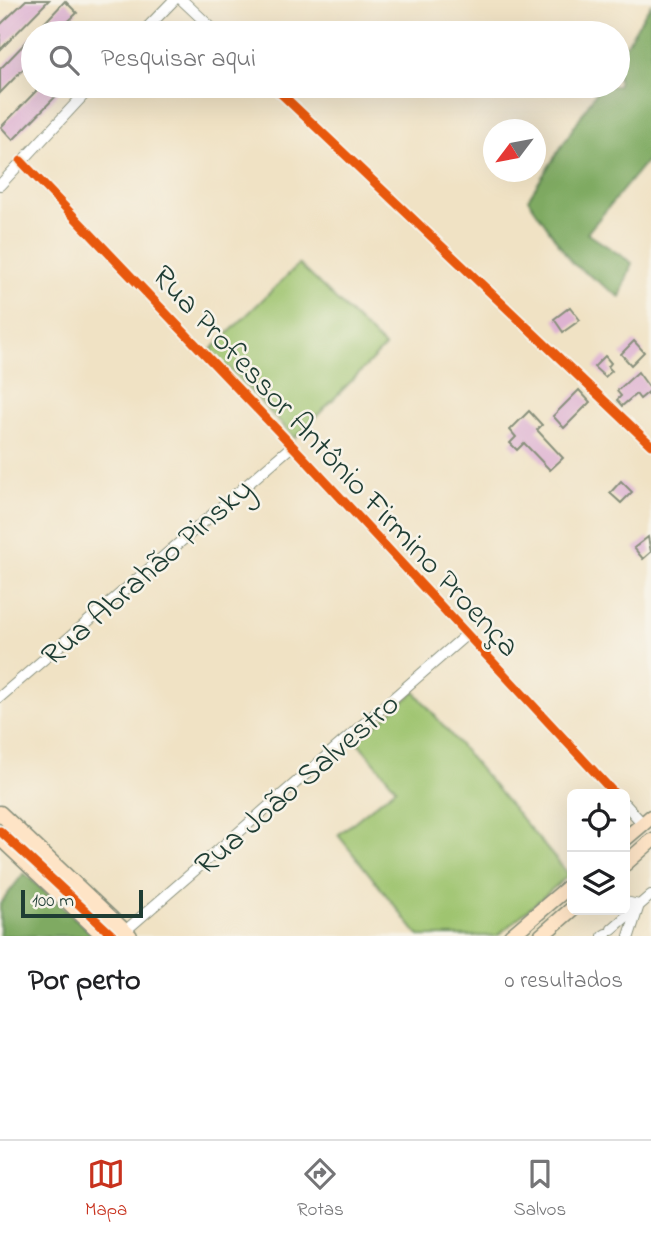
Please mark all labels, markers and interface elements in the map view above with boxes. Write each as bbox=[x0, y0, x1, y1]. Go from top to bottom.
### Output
search box bbox=[21, 21, 630, 98]
icon: search bbox=[45, 41, 83, 79]
text: Pesquisar aqui bbox=[101, 41, 256, 79]
north arrow bbox=[483, 119, 546, 182]
street label: Rua Professor Antônio Firmino Proença bbox=[139, 256, 530, 669]
street label: Rua Abrahão Pinsky bbox=[32, 468, 265, 679]
street label: Rua João Salvestro bbox=[185, 683, 411, 888]
map controls bbox=[567, 789, 630, 915]
button: locate bbox=[567, 789, 630, 852]
button: layers bbox=[567, 852, 630, 915]
scale bar bbox=[21, 887, 144, 919]
text: 100 m bbox=[32, 888, 74, 915]
text: Por perto bbox=[28, 960, 141, 1004]
text: 0 resultados bbox=[504, 965, 623, 998]
tab: Mapa bbox=[85, 1155, 127, 1224]
tab: Rotas bbox=[297, 1155, 344, 1224]
tab: Salvos bbox=[514, 1155, 566, 1224]

